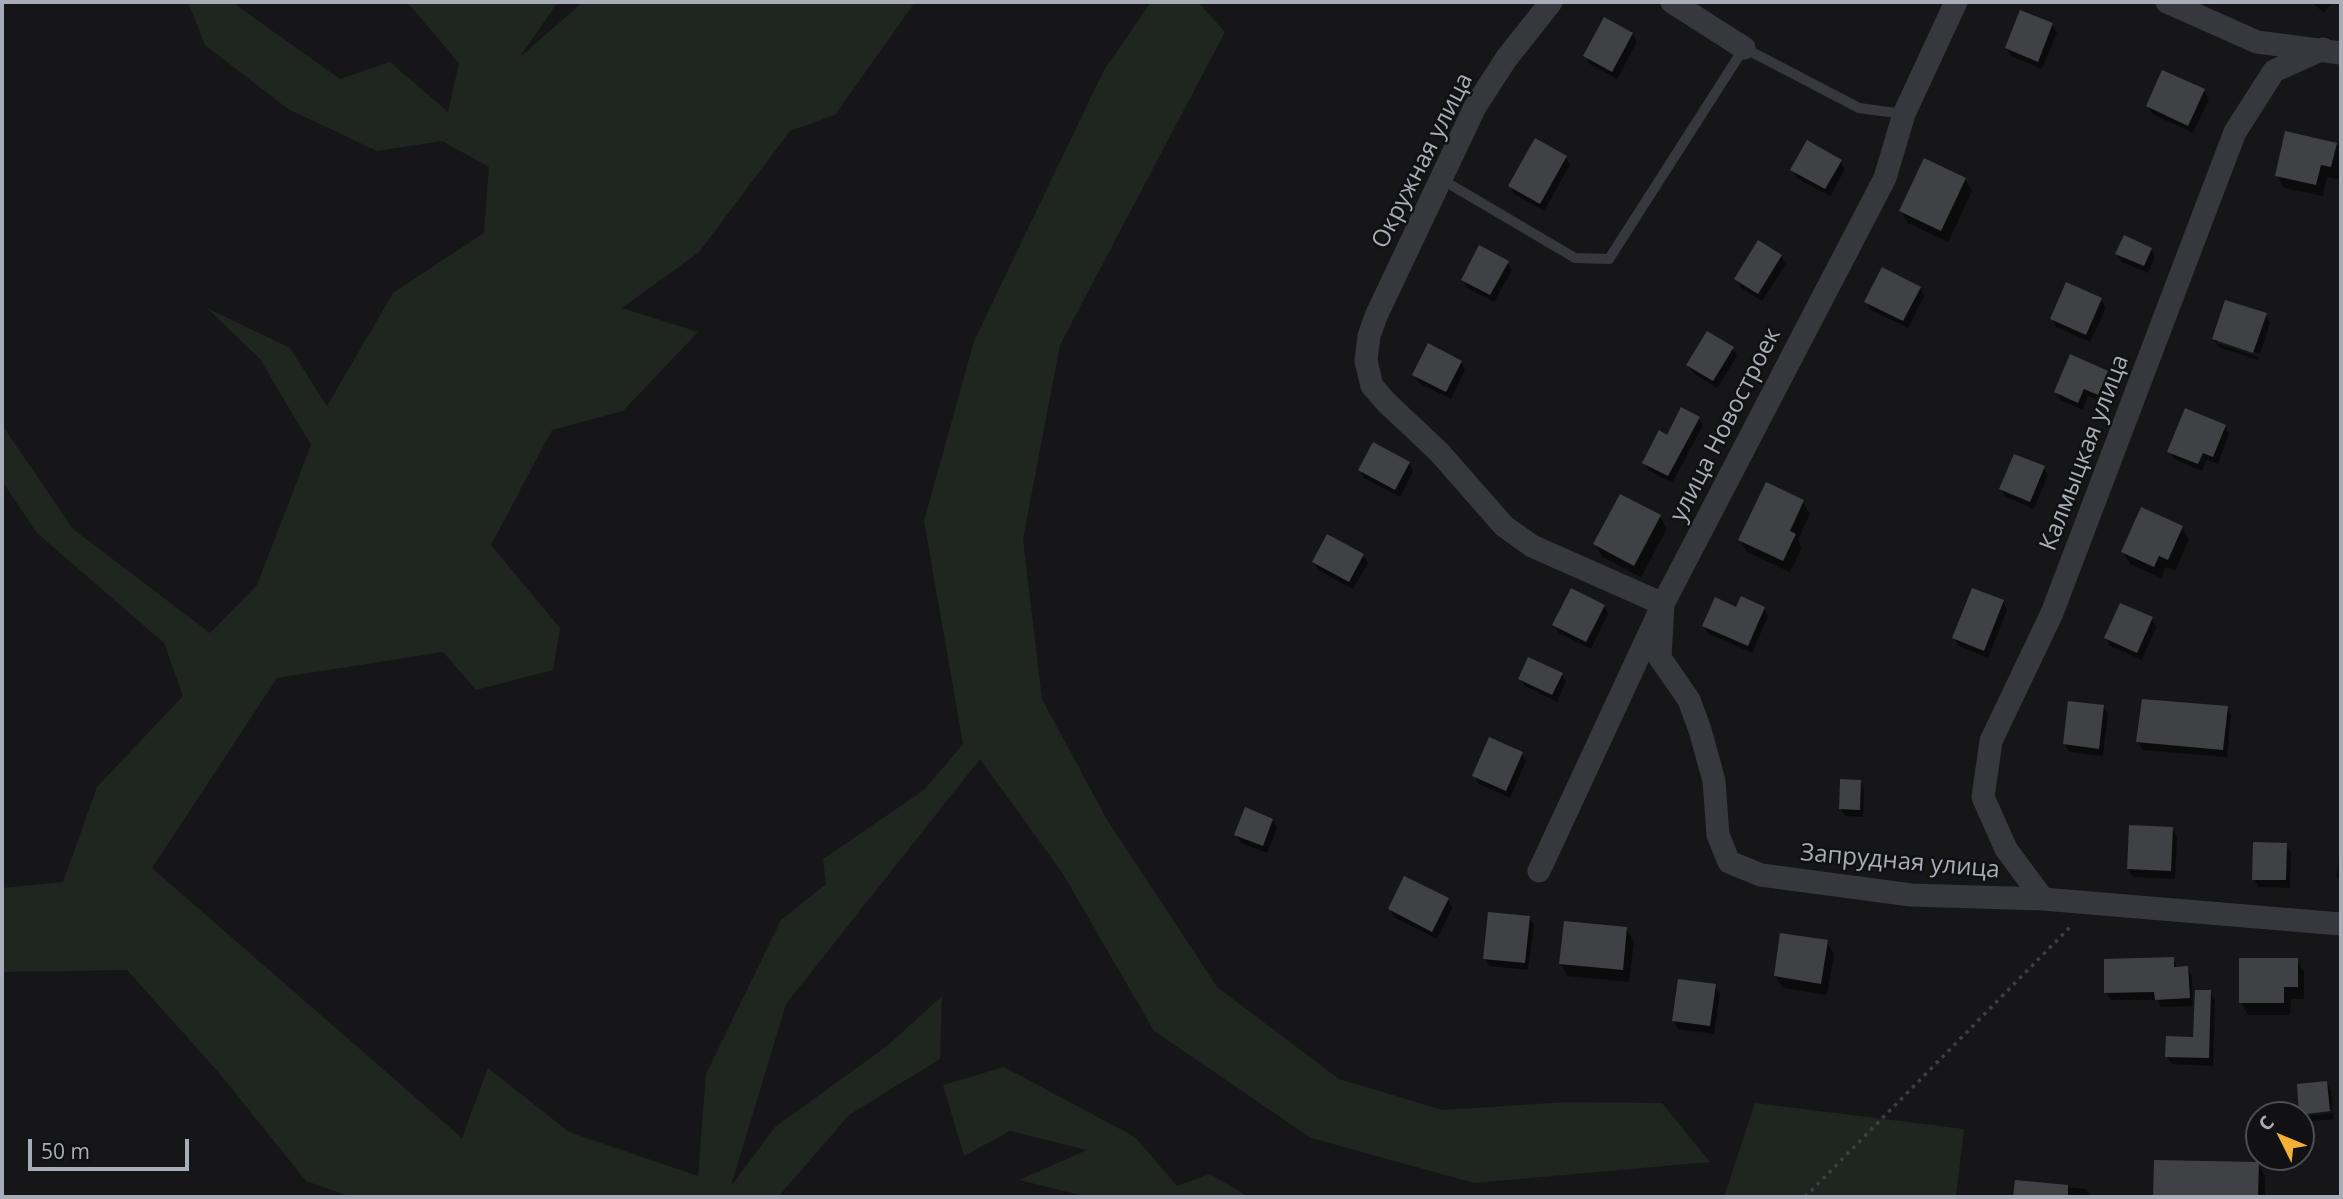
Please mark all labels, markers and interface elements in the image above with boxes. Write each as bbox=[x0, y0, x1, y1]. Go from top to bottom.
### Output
street label: Окружная улица bbox=[1366, 69, 1480, 253]
street label: улица Новостроек bbox=[1665, 323, 1787, 527]
street label: Калмыцкая улица bbox=[2034, 351, 2136, 555]
street label: Запрудная улица bbox=[1799, 839, 2001, 885]
north arrow bbox=[2245, 1101, 2315, 1171]
text: С bbox=[2252, 1110, 2280, 1136]
scale bar bbox=[32, 1126, 192, 1170]
text: 50 m bbox=[41, 1137, 90, 1165]

